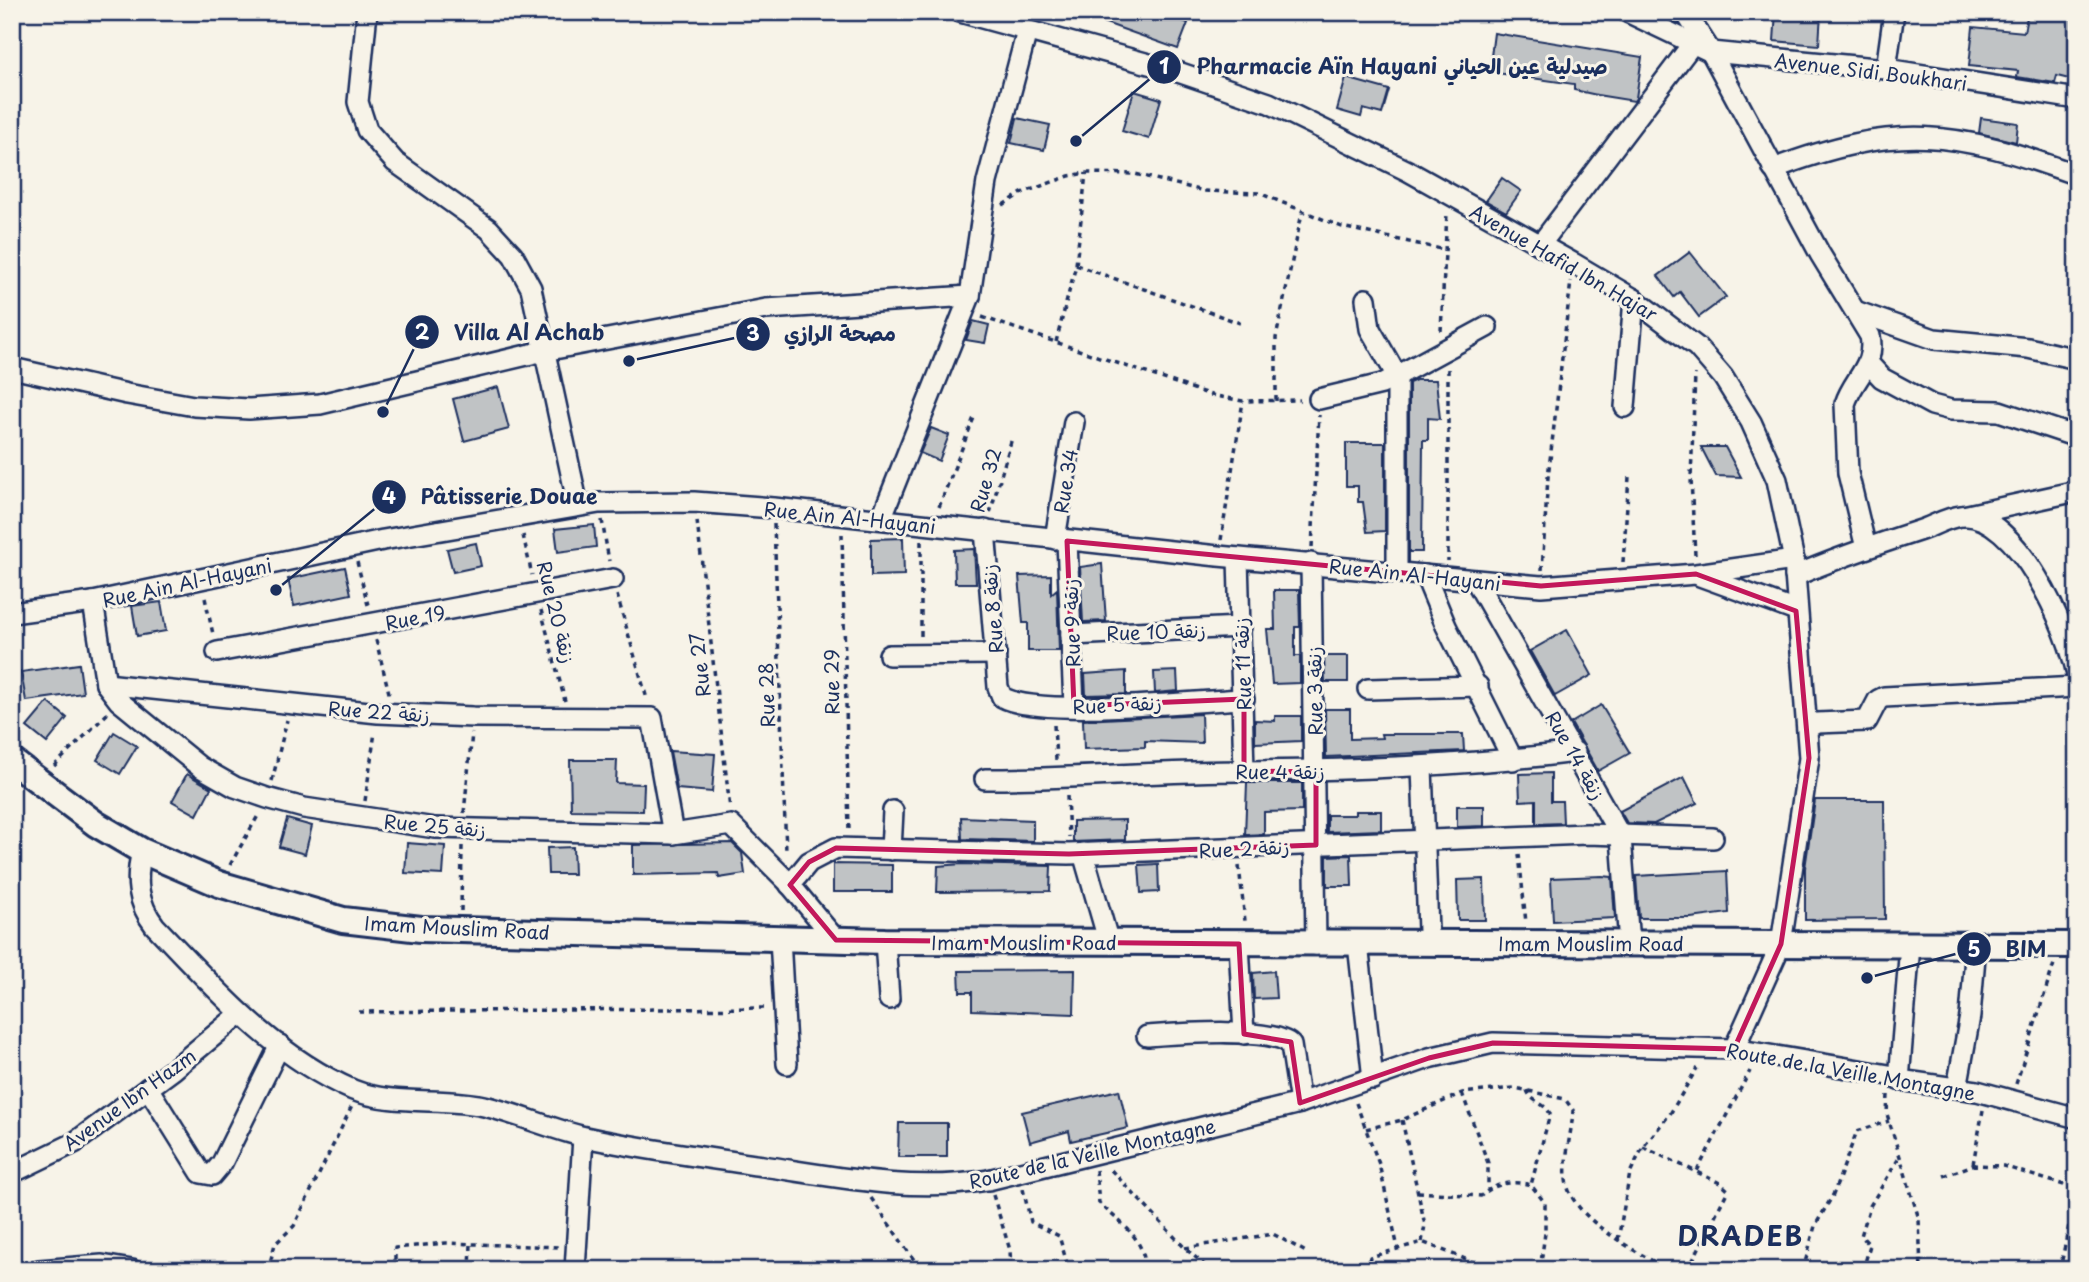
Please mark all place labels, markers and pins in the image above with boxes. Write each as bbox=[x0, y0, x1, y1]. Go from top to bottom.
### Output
callout: Pharmacie Aïn Hayani صيدلية عين الحياني bbox=[1147, 46, 1621, 88]
callout: Villa Al Achab bbox=[404, 311, 619, 353]
callout: مصحة الرازي bbox=[735, 313, 910, 355]
callout: Pâtisserie Douae bbox=[371, 476, 612, 518]
callout: BIM bbox=[1956, 928, 2060, 970]

